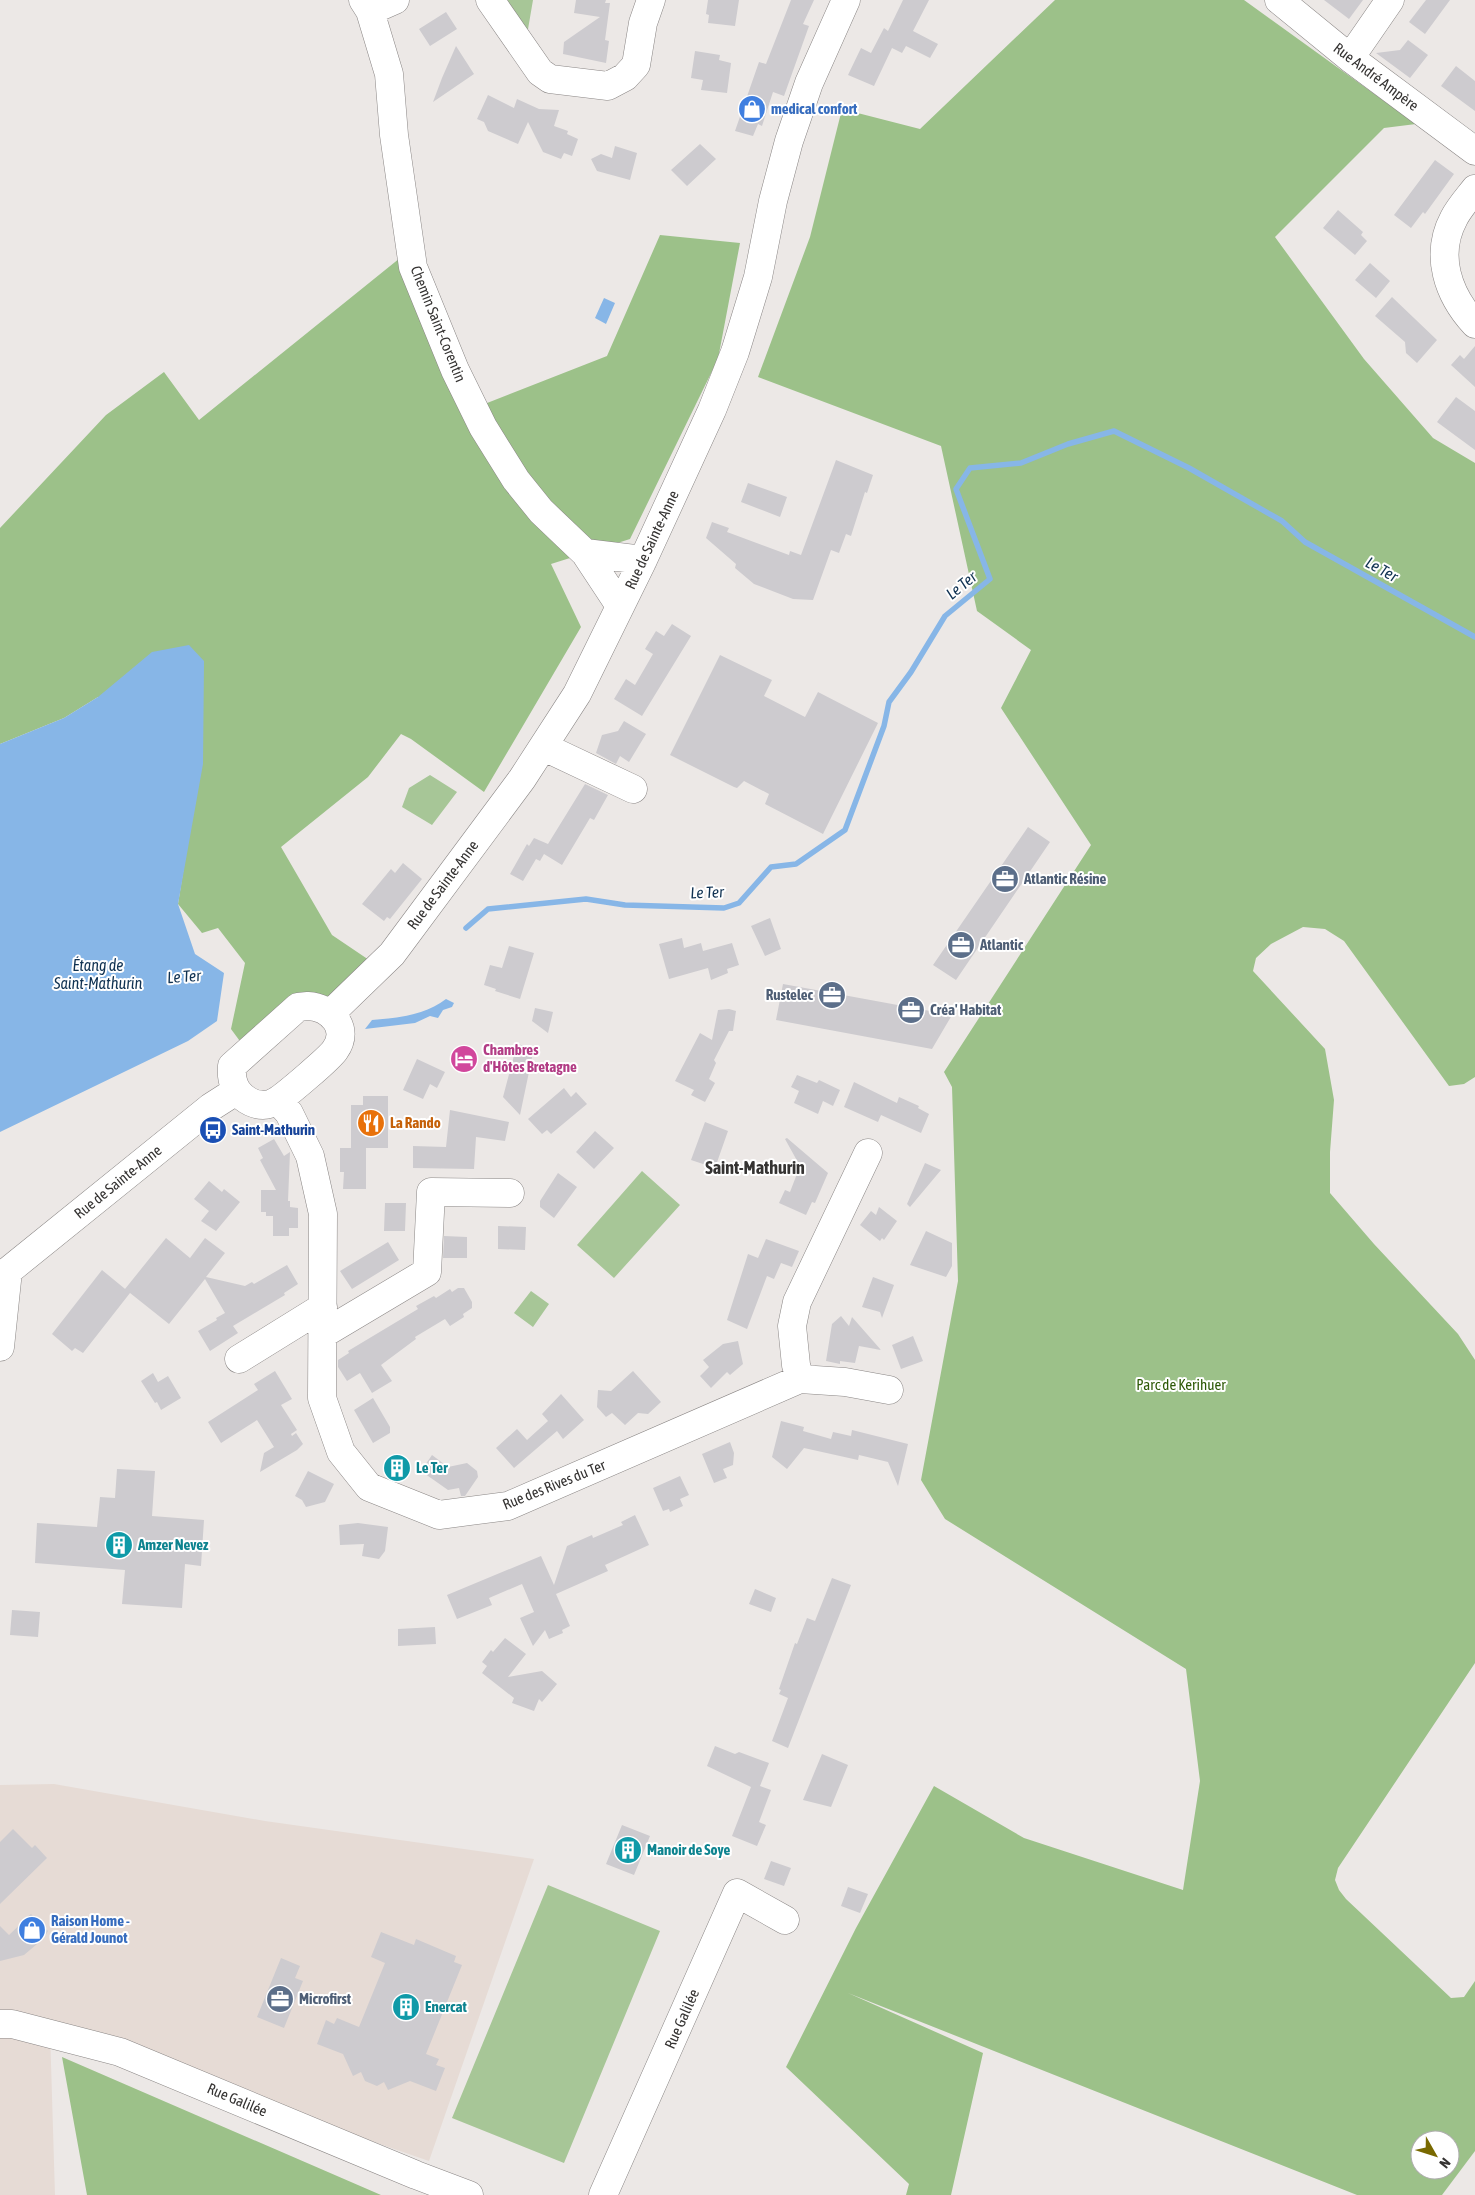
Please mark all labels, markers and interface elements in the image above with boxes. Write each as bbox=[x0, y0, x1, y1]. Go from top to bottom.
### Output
street label: Rue André Ampère bbox=[1330, 39, 1422, 114]
shop icon: medical confort bbox=[737, 94, 767, 124]
place label: medical confort bbox=[771, 100, 858, 117]
street label: Chemin Saint-Corentin bbox=[407, 263, 470, 384]
street label: Rue de Sainte-Anne bbox=[621, 488, 682, 592]
water label: Le Ter bbox=[1363, 553, 1402, 586]
water label: Le Ter bbox=[942, 567, 981, 603]
street label: Rue de Sainte-Anne bbox=[404, 837, 482, 933]
office icon: Atlantic Résine bbox=[990, 864, 1020, 894]
place label: Atlantic Résine bbox=[1023, 870, 1107, 887]
water label: Le Ter bbox=[690, 882, 725, 902]
office icon: Atlantic bbox=[946, 930, 976, 960]
place label: Atlantic bbox=[979, 936, 1024, 953]
water label: Étang de Saint-Mathurin bbox=[53, 956, 143, 992]
water label: Le Ter bbox=[167, 966, 203, 986]
office icon: Rustelec bbox=[817, 980, 847, 1010]
place label: Rustelec bbox=[766, 986, 813, 1003]
office icon: Créa' Habitat bbox=[896, 995, 926, 1025]
place label: Créa' Habitat bbox=[930, 1001, 1002, 1018]
place label: Chambres d'Hôtes Bretagne bbox=[483, 1041, 577, 1075]
hotel icon: Chambres d'Hôtes Bretagne bbox=[449, 1044, 479, 1074]
restaurant icon: La Rando bbox=[356, 1108, 386, 1138]
place label: La Rando bbox=[390, 1114, 441, 1131]
bus stop icon: Saint-Mathurin bbox=[198, 1115, 228, 1145]
place label: Saint-Mathurin bbox=[232, 1121, 315, 1138]
street label: Rue de Sainte-Anne bbox=[71, 1141, 165, 1222]
district label: Saint-Mathurin bbox=[705, 1157, 805, 1178]
park label: Parc de Kerihuer bbox=[1136, 1376, 1226, 1393]
building icon: Le Ter bbox=[382, 1453, 412, 1483]
street label: Rue des Rives du Ter bbox=[500, 1456, 608, 1513]
place label: Le Ter bbox=[416, 1459, 448, 1476]
building icon: Amzer Nevez bbox=[104, 1530, 134, 1560]
place label: Amzer Nevez bbox=[137, 1536, 209, 1553]
building icon: Manoir de Soye bbox=[613, 1835, 643, 1865]
place label: Manoir de Soye bbox=[647, 1841, 730, 1858]
place label: Raison Home - Gérald Jounot bbox=[51, 1912, 130, 1946]
shop icon: Raison Home - Gérald Jounot bbox=[17, 1915, 47, 1945]
office icon: Microfirst bbox=[265, 1984, 295, 2014]
street label: Rue Galilée bbox=[661, 1986, 702, 2051]
place label: Microfirst bbox=[299, 1990, 352, 2007]
building icon: Enercat bbox=[391, 1992, 421, 2022]
place label: Enercat bbox=[425, 1998, 467, 2015]
street label: Rue Galilée bbox=[205, 2079, 270, 2120]
north arrow bbox=[1410, 2130, 1460, 2180]
text: N bbox=[1436, 2155, 1454, 2171]

